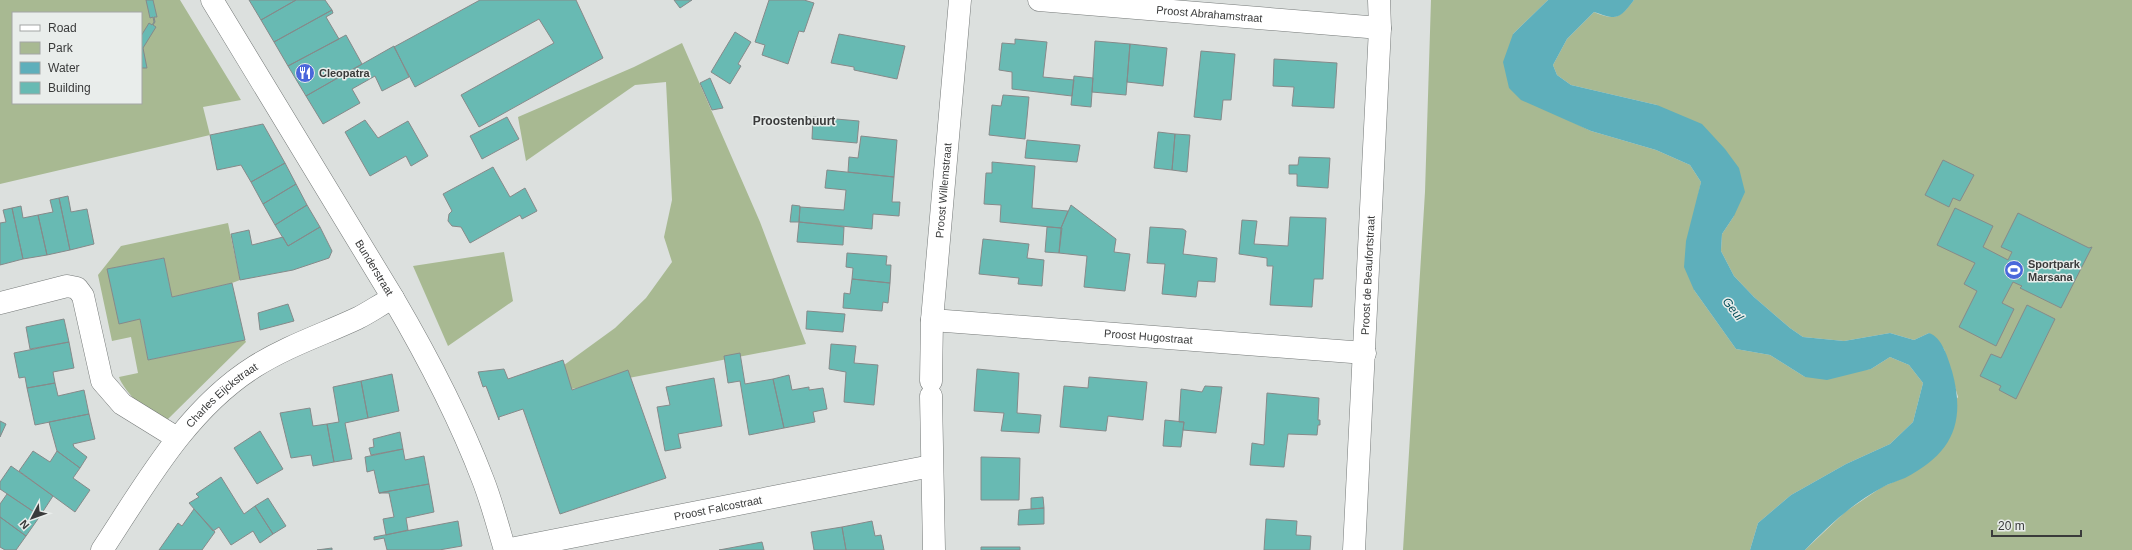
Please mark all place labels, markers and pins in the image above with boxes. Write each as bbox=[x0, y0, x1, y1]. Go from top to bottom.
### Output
restaurant icon: Cleopatra bbox=[294, 62, 316, 84]
place label: Cleopatra bbox=[319, 67, 371, 79]
place label: Sportpark Marsana bbox=[2028, 258, 2081, 283]
sports icon: Sportpark Marsana bbox=[2003, 259, 2025, 281]

